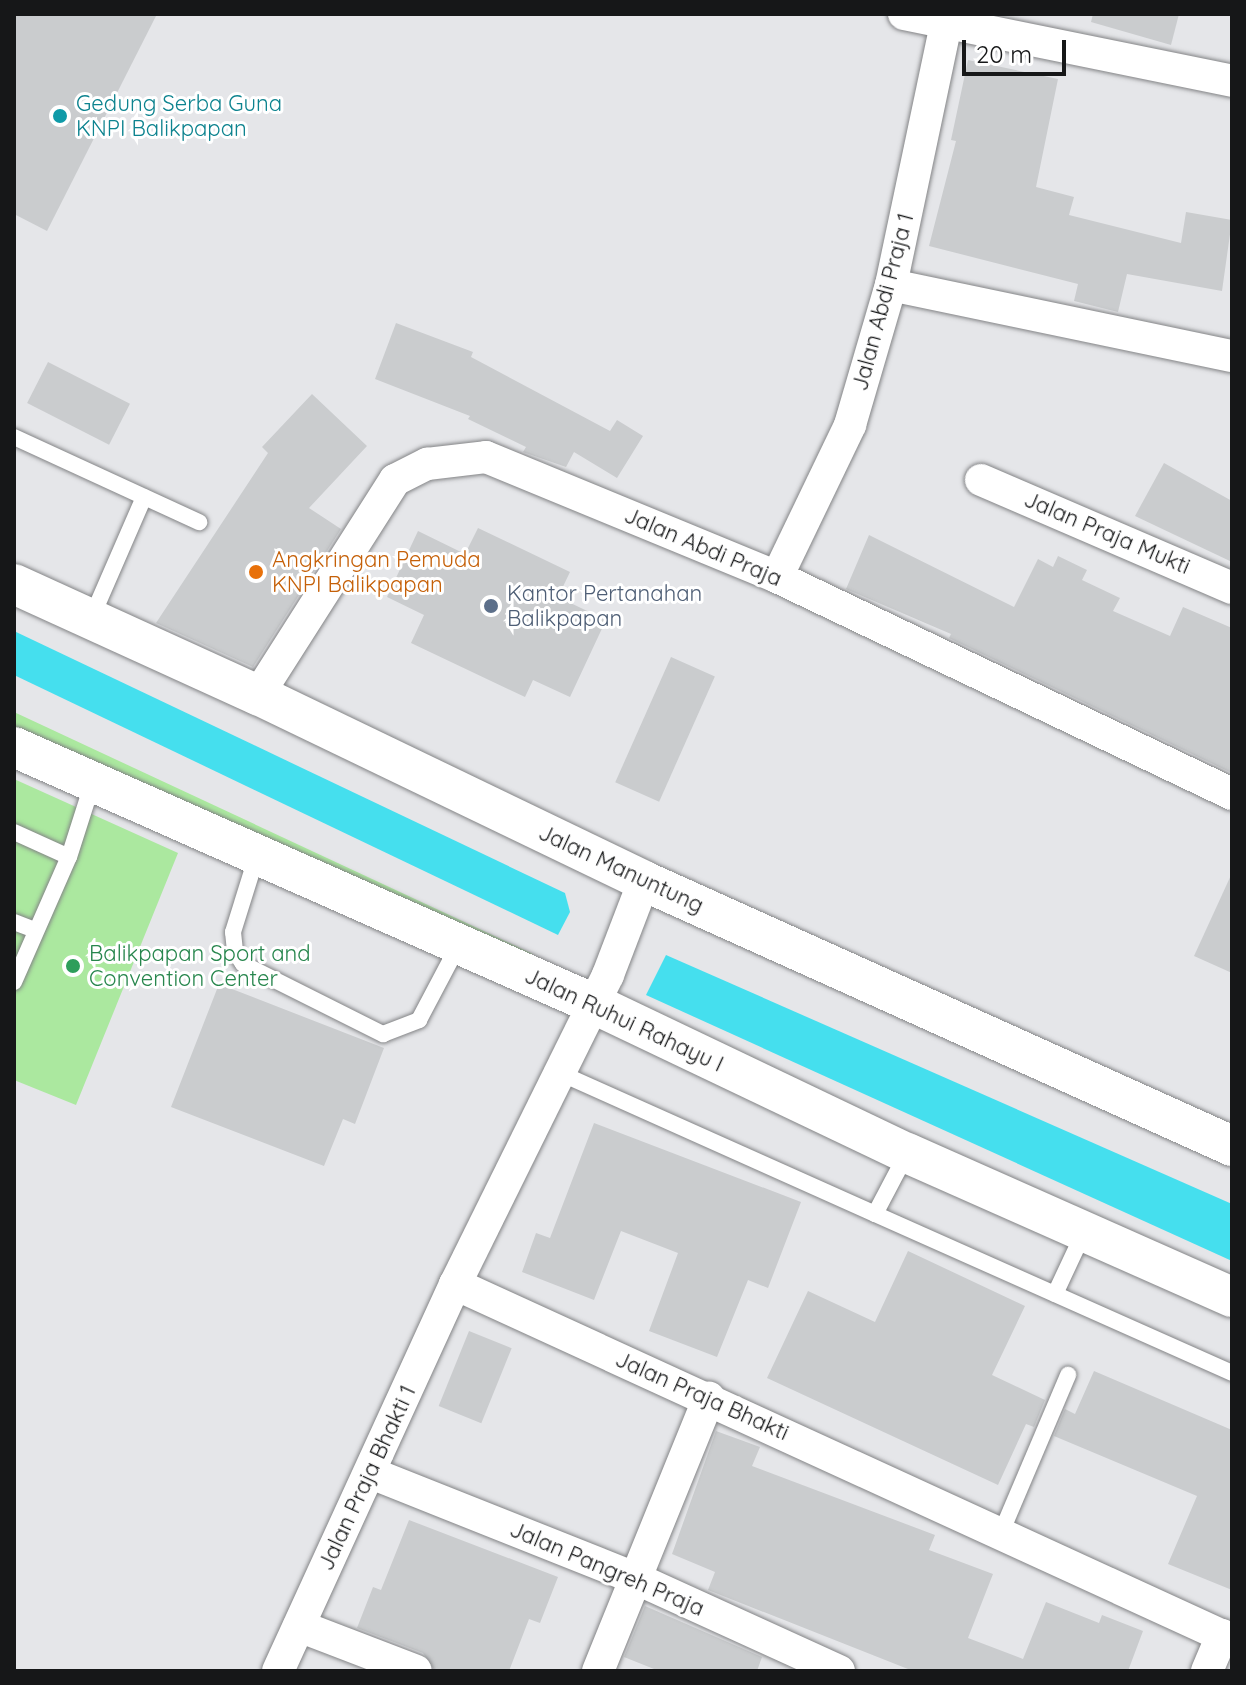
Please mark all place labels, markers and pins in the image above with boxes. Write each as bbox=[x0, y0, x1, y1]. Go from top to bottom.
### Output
place label: Gedung Serba Guna KNPI Balikpapan bbox=[76, 90, 282, 142]
marker: Gedung Serba Guna KNPI Balikpapan bbox=[51, 107, 69, 125]
place label: Angkringan Pemuda KNPI Balikpapan bbox=[272, 546, 481, 598]
marker: Angkringan Pemuda KNPI Balikpapan bbox=[247, 563, 265, 581]
place label: Kantor Pertanahan Balikpapan bbox=[507, 580, 702, 632]
marker: Kantor Pertanahan Balikpapan bbox=[482, 597, 500, 615]
place label: Balikpapan Sport and Convention Center bbox=[89, 940, 311, 992]
marker: Balikpapan Sport and Convention Center bbox=[64, 957, 82, 975]

